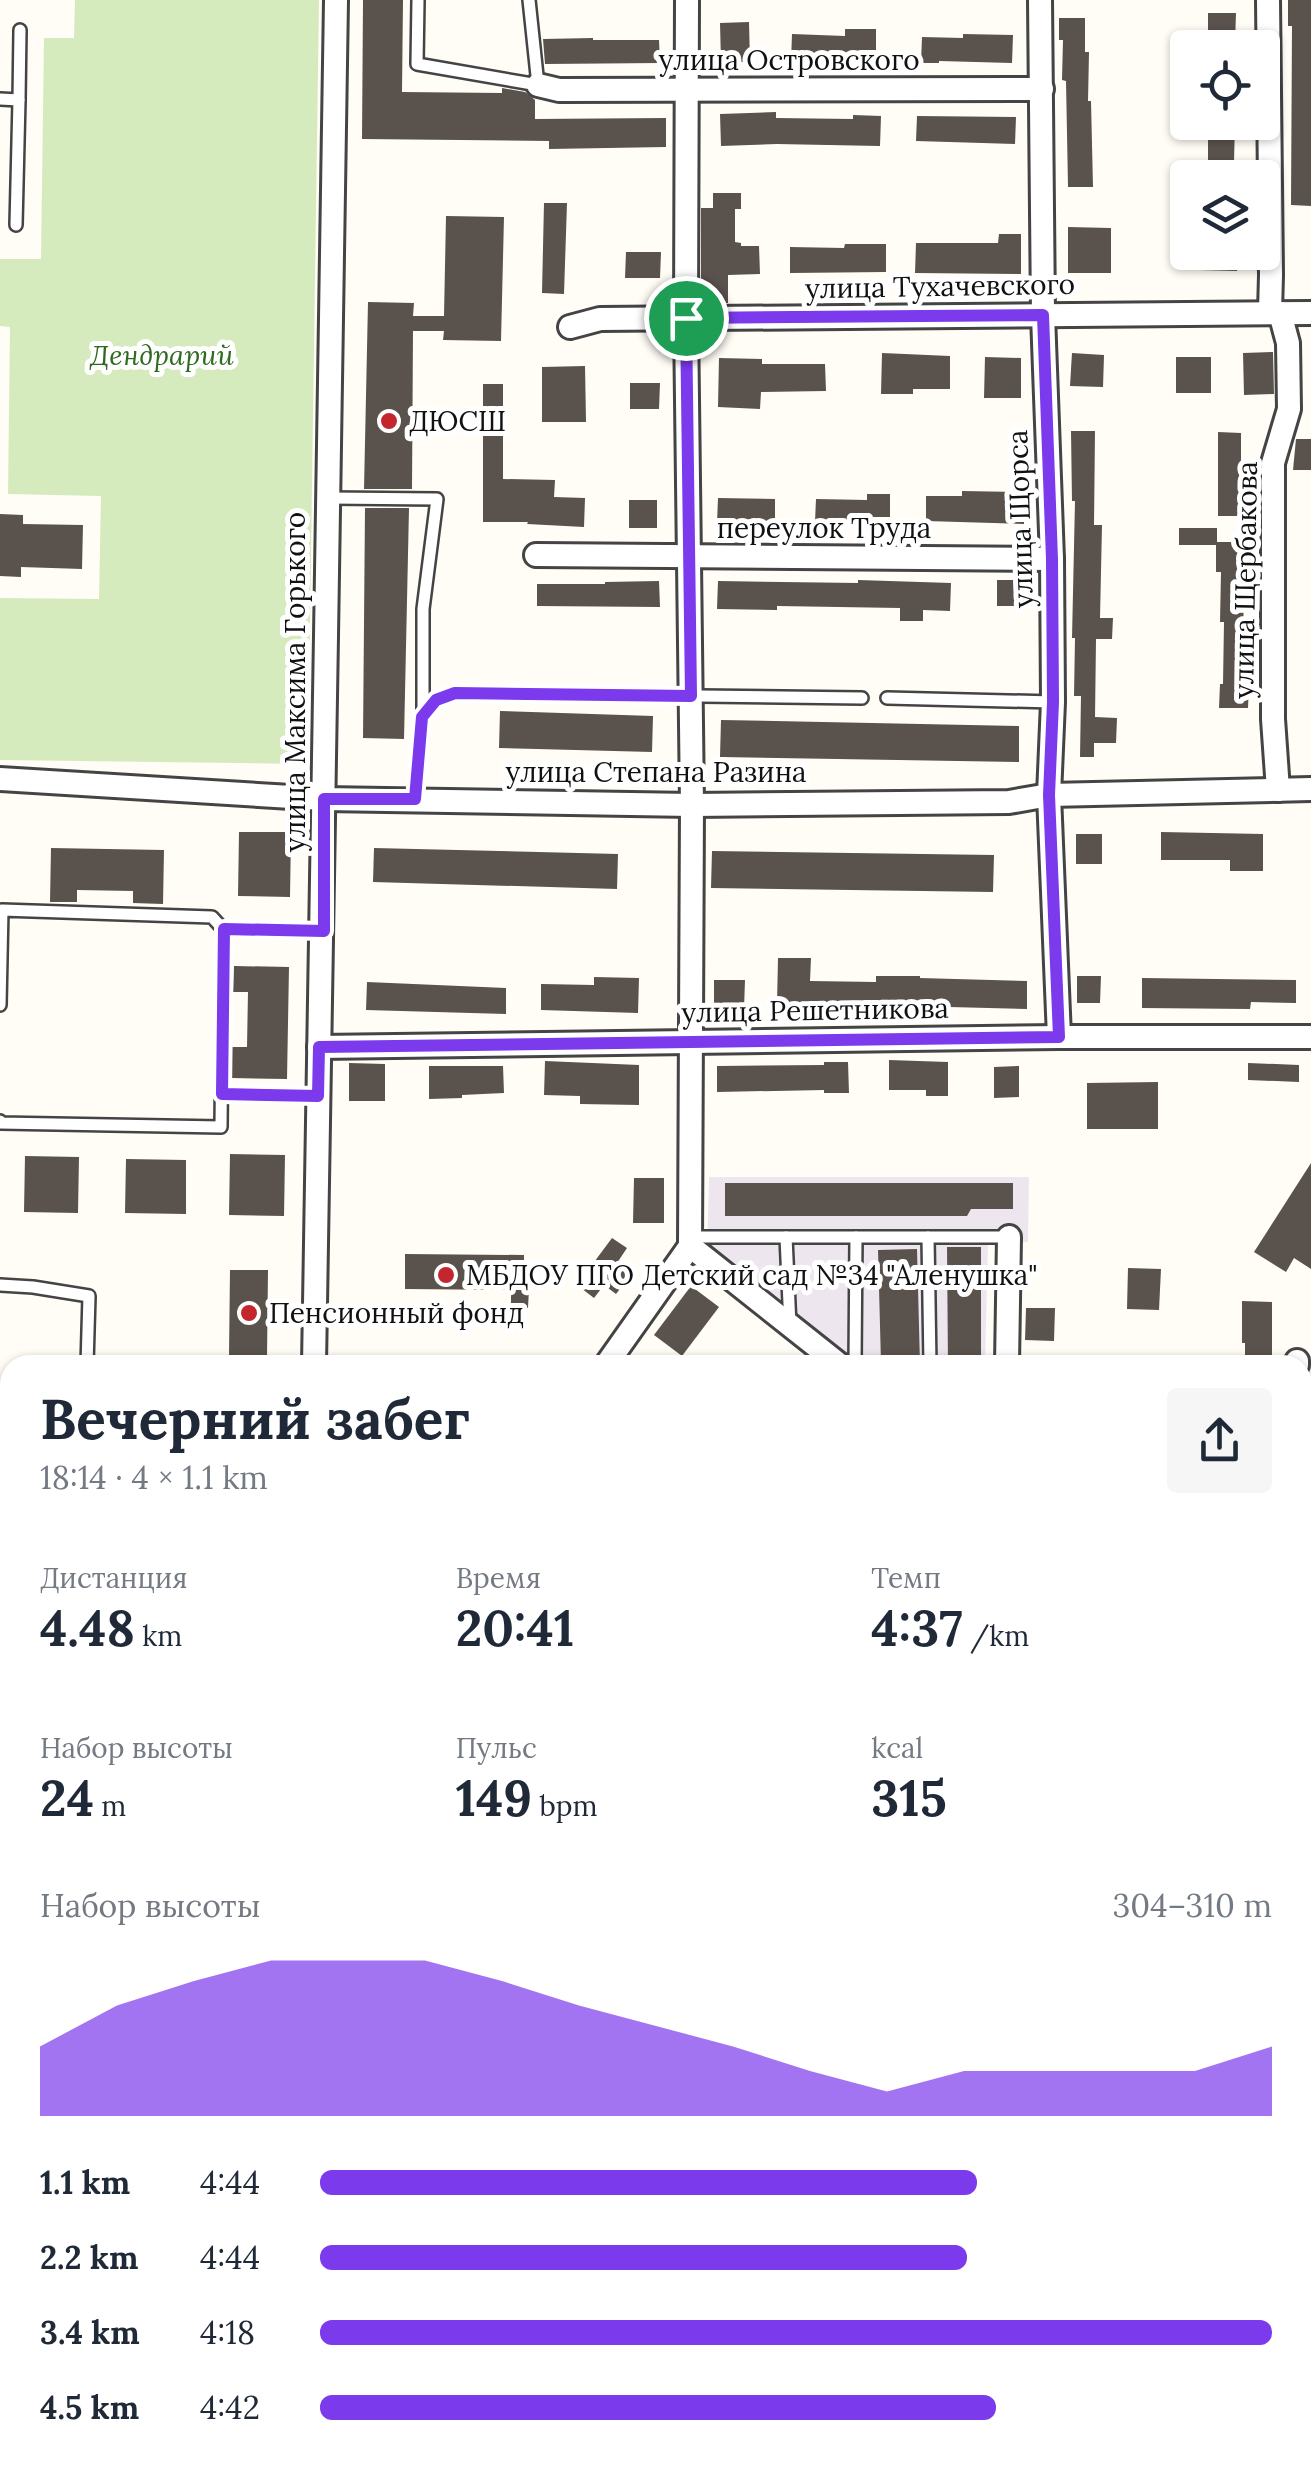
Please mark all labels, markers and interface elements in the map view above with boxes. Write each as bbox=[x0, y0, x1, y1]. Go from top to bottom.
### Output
map controls bbox=[1170, 30, 1280, 270]
button: locate bbox=[1170, 30, 1280, 140]
street label: улица Островского bbox=[658, 42, 920, 78]
button: layers bbox=[1170, 160, 1280, 270]
street label: улица Тухачевского bbox=[805, 266, 1075, 306]
pin bbox=[644, 276, 729, 361]
icon: arrive bbox=[659, 291, 714, 346]
park label: Дендрарий bbox=[89, 337, 234, 373]
place label: ДЮСШ bbox=[409, 403, 506, 439]
marker: ДЮСШ bbox=[378, 410, 400, 432]
street label: улица Щорса bbox=[999, 429, 1041, 609]
street label: улица Щербакова bbox=[1225, 461, 1265, 699]
street label: переулок Труда bbox=[717, 510, 931, 546]
street label: улица Максима Горького bbox=[277, 512, 313, 852]
street label: улица Степана Разина bbox=[505, 754, 807, 790]
street label: улица Решетникова bbox=[681, 990, 949, 1030]
place label: МБДОУ ПГО Детский сад №34 "Аленушка" bbox=[466, 1257, 1038, 1293]
marker: МБДОУ ПГО Детский сад №34 "Аленушка" bbox=[435, 1264, 457, 1286]
place label: Пенсионный фонд bbox=[269, 1295, 524, 1331]
marker: Пенсионный фонд bbox=[238, 1302, 260, 1324]
text: Вечерний забег bbox=[40, 1384, 471, 1454]
button: share bbox=[1167, 1388, 1272, 1493]
text: 18:14 · 4 × 1.1 km bbox=[40, 1457, 268, 1498]
text: Дистанция bbox=[40, 1560, 187, 1596]
text: Время bbox=[456, 1560, 541, 1596]
text: Темп bbox=[871, 1560, 941, 1596]
text: 4.48 bbox=[40, 1596, 135, 1660]
text: 20:41 bbox=[456, 1596, 574, 1660]
text: 4:37 bbox=[871, 1596, 963, 1660]
text: km bbox=[135, 1618, 182, 1654]
text: /km bbox=[963, 1618, 1029, 1654]
text: Набор высоты bbox=[40, 1730, 233, 1766]
text: Пульс bbox=[456, 1730, 537, 1766]
text: kcal bbox=[871, 1730, 923, 1766]
text: 24 bbox=[40, 1766, 94, 1830]
text: 149 bbox=[456, 1766, 532, 1830]
text: 315 bbox=[871, 1766, 947, 1830]
text: m bbox=[94, 1788, 126, 1824]
text: bpm bbox=[532, 1788, 598, 1824]
text: Набор высоты bbox=[40, 1885, 260, 1926]
text: 304–310 m bbox=[1112, 1885, 1272, 1926]
text: 1.1 km bbox=[40, 2162, 130, 2203]
text: 4:44 bbox=[200, 2162, 260, 2203]
text: 2.2 km bbox=[40, 2237, 138, 2278]
text: 4:44 bbox=[200, 2237, 260, 2278]
text: 3.4 km bbox=[40, 2312, 140, 2353]
text: 4:18 bbox=[200, 2312, 255, 2353]
text: 4.5 km bbox=[40, 2387, 139, 2428]
text: 4:42 bbox=[200, 2387, 260, 2428]

